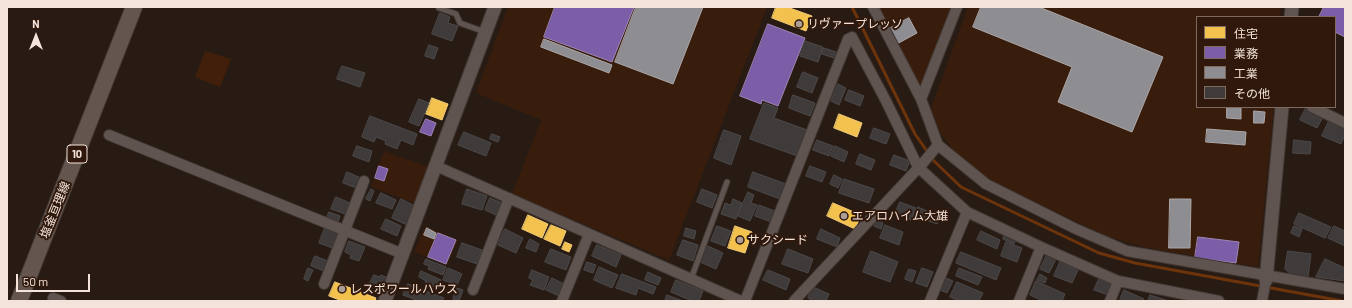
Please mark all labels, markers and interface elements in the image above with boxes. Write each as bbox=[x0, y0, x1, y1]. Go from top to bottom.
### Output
north arrow bbox=[16, 16, 56, 56]
legend bbox=[1196, 16, 1336, 108]
text: N bbox=[32, 17, 40, 30]
place label: リヴァープレッソ bbox=[807, 17, 903, 31]
marker: リヴァープレッソ bbox=[794, 19, 804, 29]
text: 住宅 bbox=[1234, 26, 1258, 40]
text: 業務 bbox=[1234, 46, 1258, 60]
text: 工業 bbox=[1234, 66, 1258, 80]
text: その他 bbox=[1234, 86, 1270, 100]
road number: 10 bbox=[67, 145, 87, 163]
street label: 塩釜亘理線 bbox=[37, 179, 73, 241]
place label: エアロハイム大雄 bbox=[852, 209, 948, 223]
marker: エアロハイム大雄 bbox=[839, 211, 849, 221]
place label: サクシード bbox=[748, 233, 808, 247]
marker: サクシード bbox=[735, 235, 745, 245]
scale bar bbox=[18, 266, 92, 292]
text: 50 m bbox=[23, 274, 48, 288]
place label: レスポワールハウス bbox=[350, 282, 458, 296]
marker: レスポワールハウス bbox=[337, 284, 347, 294]

